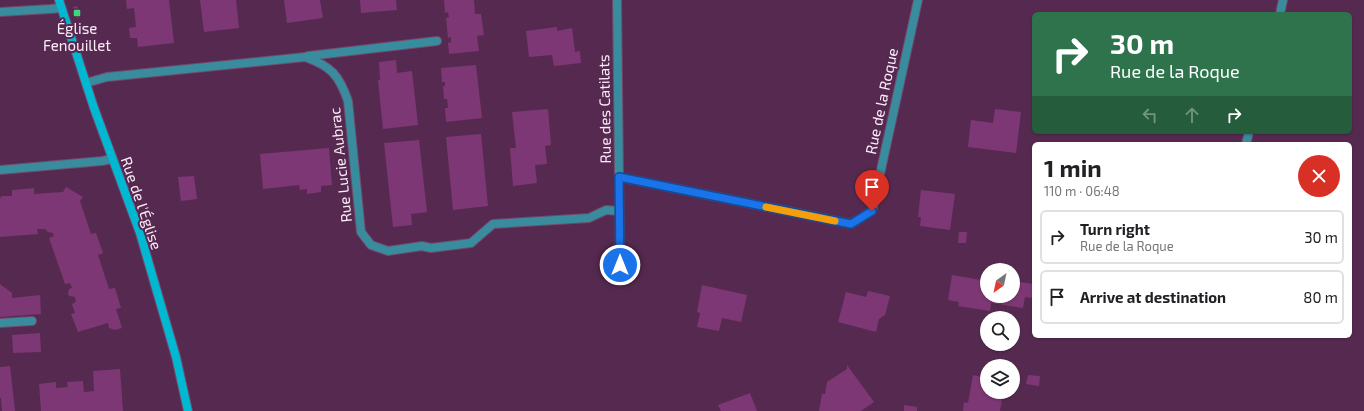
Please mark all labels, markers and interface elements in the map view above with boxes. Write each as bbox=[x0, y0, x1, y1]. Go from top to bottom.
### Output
marker: Église Fenouillet bbox=[72, 8, 82, 18]
place label: Église Fenouillet bbox=[43, 19, 111, 54]
text: 30 m bbox=[1110, 26, 1174, 60]
icon: right bbox=[1044, 28, 1096, 80]
street label: Rue de la Roque bbox=[861, 46, 901, 156]
street label: Rue des Catilats bbox=[594, 54, 614, 164]
text: Rue de la Roque bbox=[1110, 60, 1240, 82]
icon: left bbox=[1139, 104, 1161, 126]
icon: ahead bbox=[1181, 104, 1203, 126]
icon: right bbox=[1223, 104, 1245, 126]
street label: Rue Lucie Aubrac bbox=[325, 107, 355, 223]
text: 1 min bbox=[1044, 153, 1102, 182]
street label: Rue de l'Église bbox=[118, 154, 166, 252]
button: close bbox=[1298, 155, 1340, 197]
pin bbox=[855, 170, 889, 211]
icon: arrive bbox=[861, 176, 883, 198]
text: 110 m · 06:48 bbox=[1044, 183, 1120, 199]
text: Turn right bbox=[1080, 220, 1150, 238]
icon: right bbox=[1046, 226, 1068, 248]
text: 30 m bbox=[1304, 228, 1338, 246]
text: Rue de la Roque bbox=[1080, 238, 1174, 254]
position arrow bbox=[599, 244, 641, 286]
north arrow bbox=[980, 263, 1020, 303]
map controls bbox=[980, 263, 1020, 399]
icon: arrive bbox=[1046, 286, 1068, 308]
text: Arrive at destination bbox=[1080, 288, 1226, 306]
text: 80 m bbox=[1303, 288, 1338, 306]
button: search bbox=[980, 311, 1020, 351]
button: layers bbox=[980, 359, 1020, 399]

